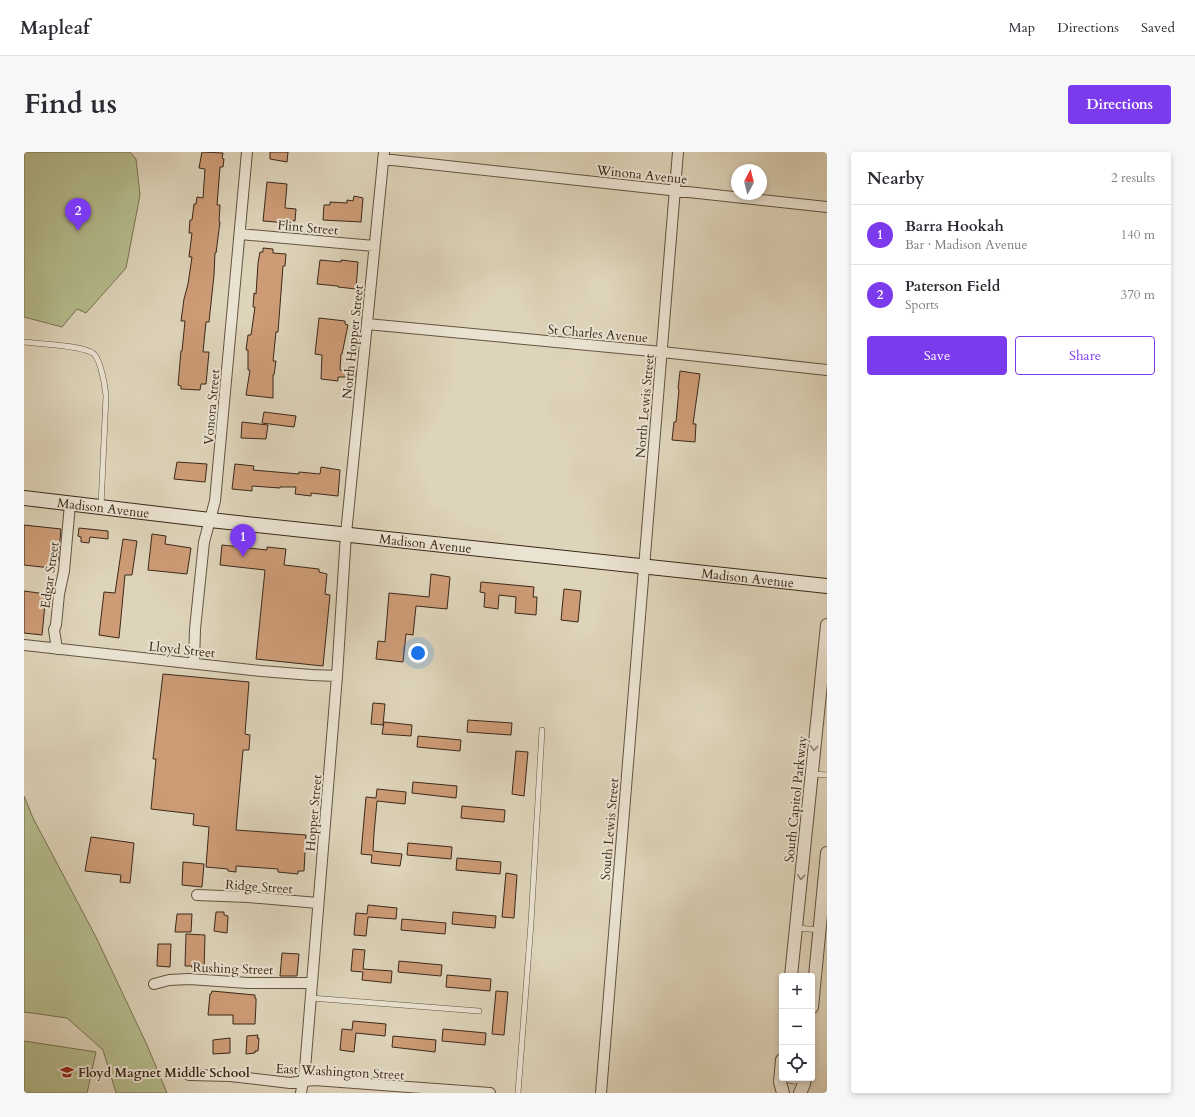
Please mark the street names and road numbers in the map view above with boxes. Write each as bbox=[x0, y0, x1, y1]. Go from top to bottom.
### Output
street label: Winona Avenue bbox=[595, 161, 688, 189]
street label: Flint Street bbox=[277, 216, 339, 240]
street label: North Hopper Street bbox=[338, 284, 368, 400]
street label: St Charles Avenue bbox=[547, 321, 649, 347]
street label: North Lewis Street bbox=[631, 353, 659, 459]
street label: Vonora Street bbox=[200, 368, 224, 446]
street label: Madison Avenue bbox=[56, 494, 151, 523]
street label: Madison Avenue bbox=[378, 530, 473, 558]
street label: Edgar Street bbox=[36, 541, 64, 610]
street label: Madison Avenue bbox=[700, 565, 795, 592]
street label: Lloyd Street bbox=[148, 638, 216, 662]
street label: South Capitol Parkway bbox=[780, 735, 812, 863]
street label: Hopper Street bbox=[302, 774, 326, 852]
street label: South Lewis Street bbox=[597, 777, 623, 881]
street label: Ridge Street bbox=[225, 876, 293, 898]
street label: Rushing Street bbox=[192, 959, 274, 979]
street label: East Washington Street bbox=[275, 1060, 405, 1084]

